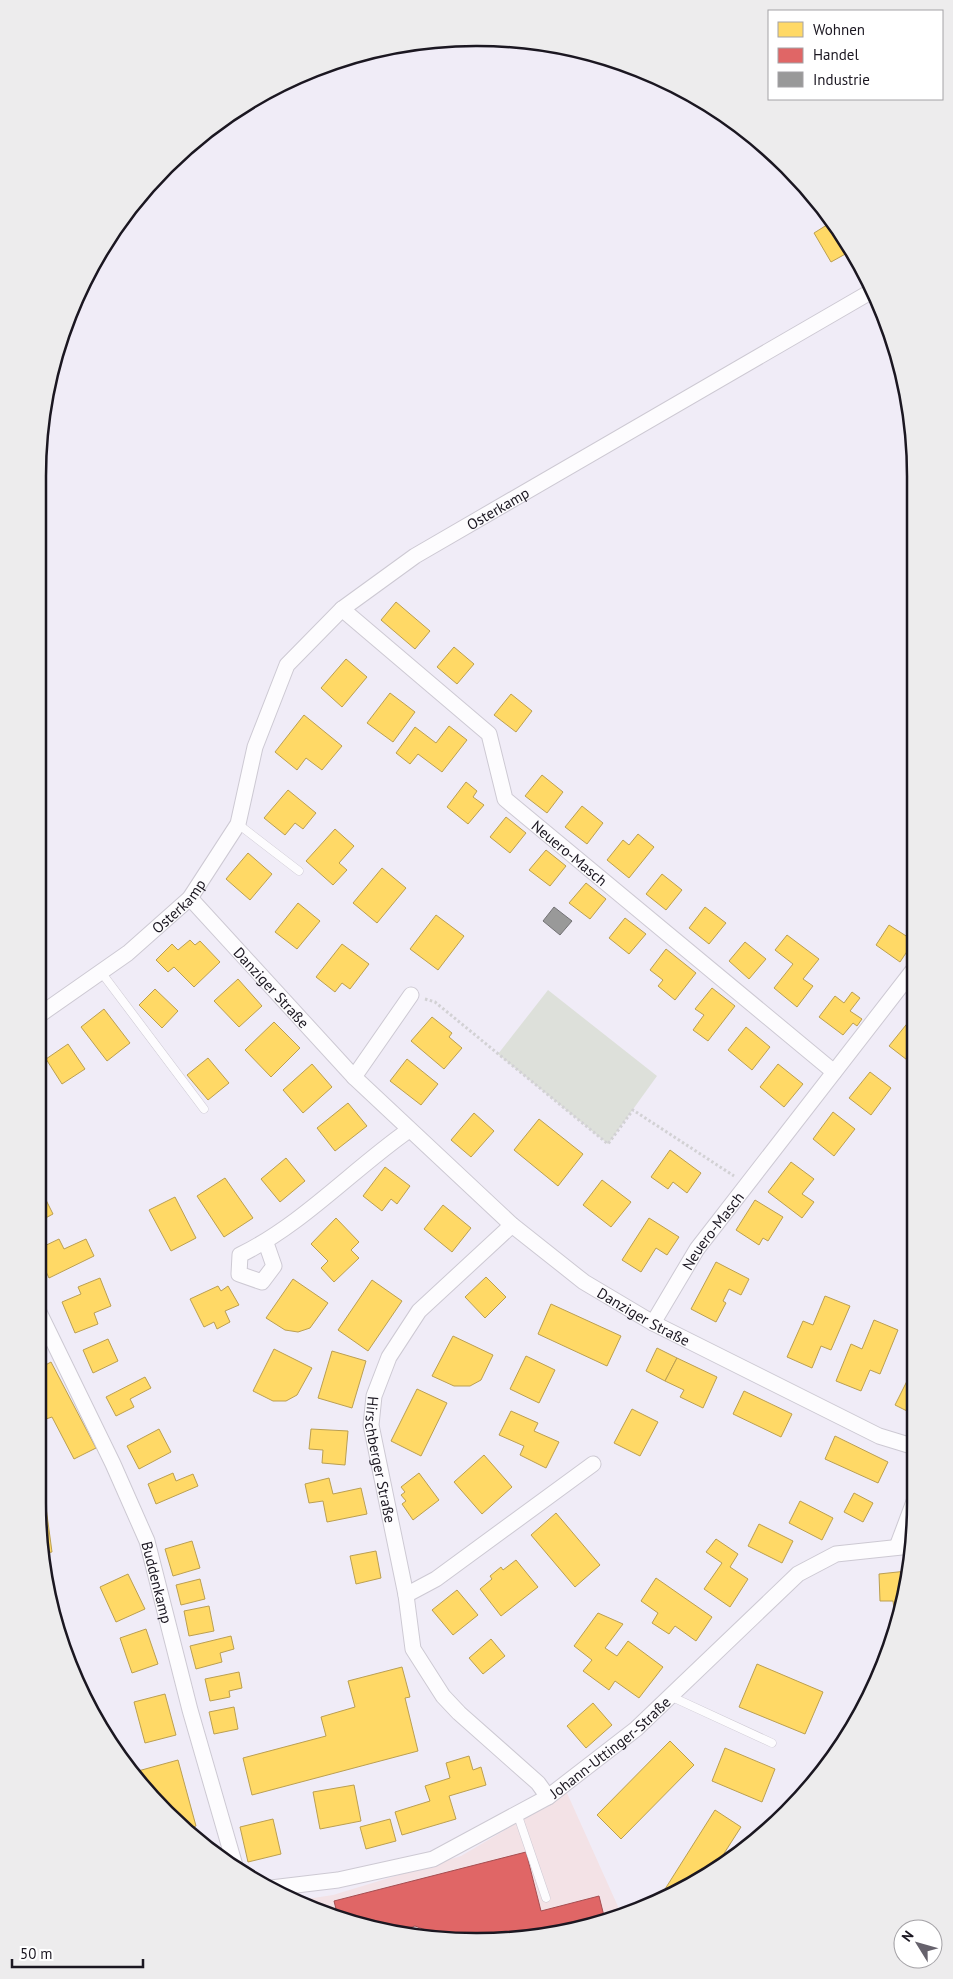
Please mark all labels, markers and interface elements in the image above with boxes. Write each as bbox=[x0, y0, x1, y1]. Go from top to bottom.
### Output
legend bbox=[768, 10, 943, 100]
text: Wohnen bbox=[813, 20, 865, 39]
text: Handel bbox=[813, 45, 859, 64]
text: Industrie bbox=[813, 70, 870, 89]
street label: Osterkamp bbox=[463, 483, 532, 534]
street label: Neuero-Masch bbox=[528, 816, 611, 890]
street label: Osterkamp bbox=[148, 875, 209, 937]
street label: Danziger Straße bbox=[230, 943, 314, 1032]
street label: Neuero-Masch bbox=[677, 1188, 748, 1273]
street label: Danziger Straße bbox=[594, 1283, 693, 1349]
street label: Hirschberger Straße bbox=[361, 1395, 400, 1525]
street label: Buddenkamp bbox=[138, 1539, 177, 1625]
street label: Johann-Uttinger-Straße bbox=[545, 1692, 674, 1802]
north arrow bbox=[893, 1919, 943, 1969]
text: N bbox=[898, 1927, 918, 1945]
scale bar bbox=[12, 1936, 144, 1968]
text: 50 m bbox=[20, 1944, 53, 1963]

